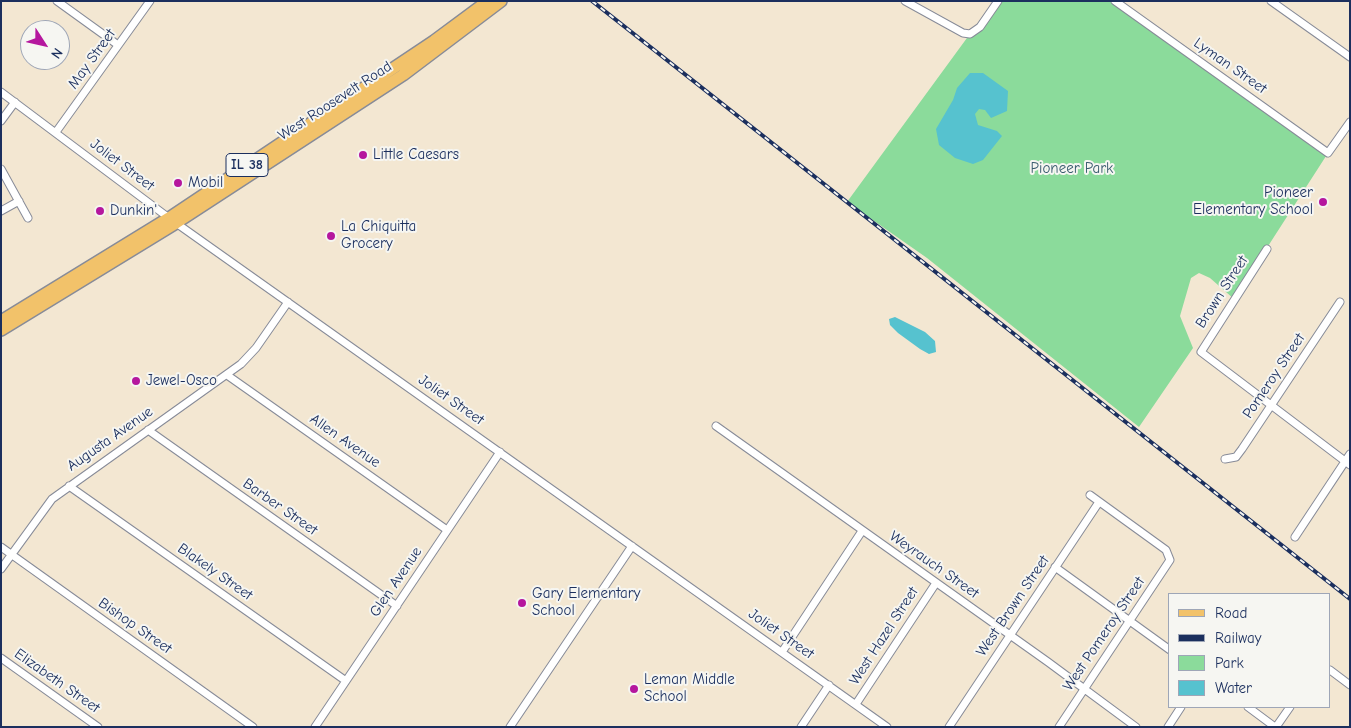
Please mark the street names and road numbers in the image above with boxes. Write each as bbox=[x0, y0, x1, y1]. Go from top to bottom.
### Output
street label: May Street bbox=[64, 26, 120, 92]
street label: Lyman Street bbox=[1190, 34, 1270, 98]
street label: West Roosevelt Road bbox=[275, 58, 395, 144]
street label: Joliet Street bbox=[86, 135, 158, 195]
road number: IL 38 bbox=[226, 154, 268, 176]
street label: Brown Street bbox=[1192, 252, 1252, 332]
street label: Pomeroy Street bbox=[1239, 330, 1309, 422]
street label: Joliet Street bbox=[415, 371, 487, 429]
street label: Augusta Avenue bbox=[64, 403, 156, 475]
street label: Allen Avenue bbox=[306, 410, 384, 472]
street label: Barber Street bbox=[239, 475, 321, 539]
street label: Weyrauch Street bbox=[886, 527, 982, 603]
street label: Blakely Street bbox=[174, 540, 256, 604]
street label: Glen Avenue bbox=[366, 544, 426, 620]
street label: West Brown Street bbox=[973, 552, 1053, 660]
street label: West Pomeroy Street bbox=[1059, 574, 1149, 694]
street label: West Hazel Street bbox=[846, 584, 922, 688]
street label: Bishop Street bbox=[95, 594, 175, 658]
street label: Joliet Street bbox=[745, 605, 817, 663]
street label: Elizabeth Street bbox=[11, 645, 103, 717]

